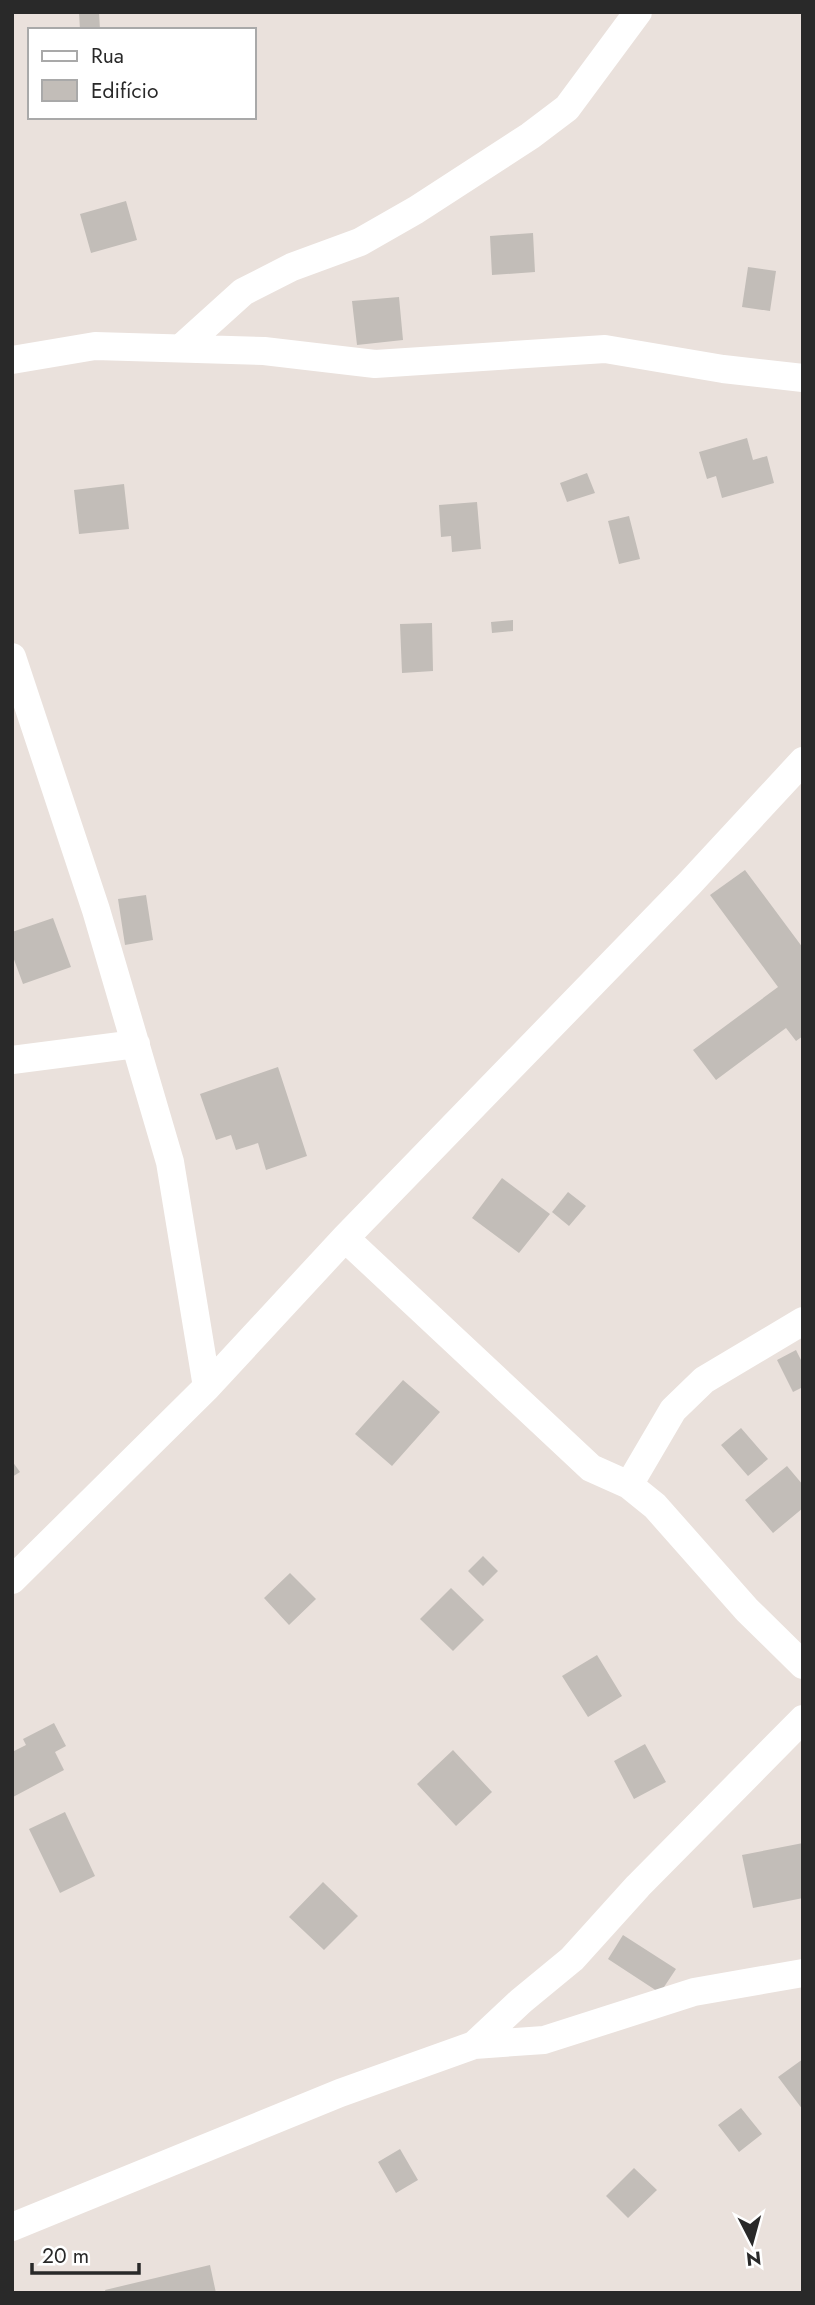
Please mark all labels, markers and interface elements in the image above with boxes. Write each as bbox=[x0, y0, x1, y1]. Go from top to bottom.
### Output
legend bbox=[28, 28, 256, 119]
text: Rua bbox=[91, 41, 124, 71]
text: Edifício bbox=[91, 76, 158, 106]
north arrow bbox=[717, 2207, 787, 2277]
scale bar bbox=[32, 2232, 138, 2276]
text: 20 m bbox=[42, 2241, 89, 2271]
text: N bbox=[745, 2244, 763, 2273]

